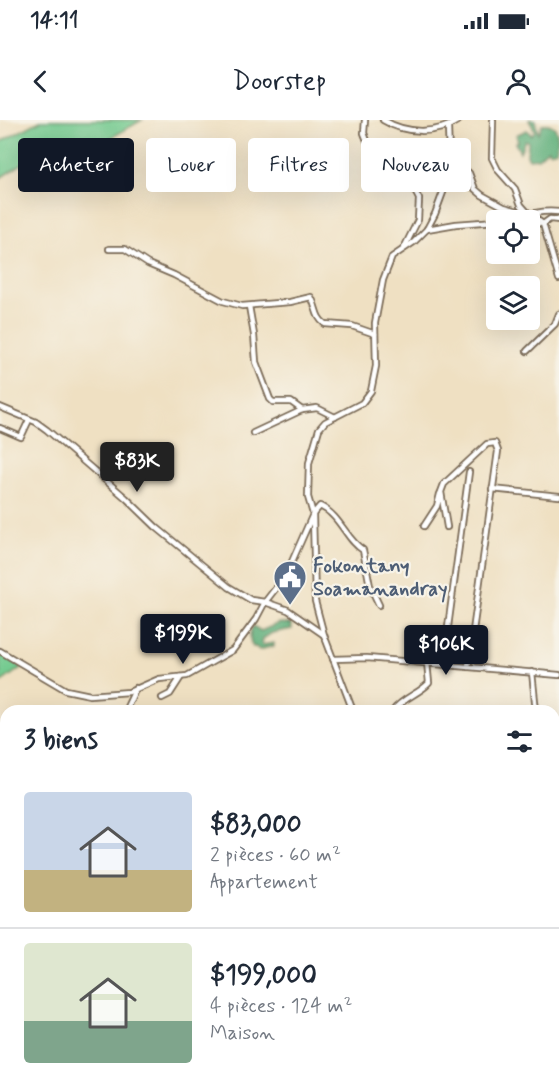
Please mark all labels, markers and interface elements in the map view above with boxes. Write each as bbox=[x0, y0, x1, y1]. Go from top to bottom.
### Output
text: 14:11 bbox=[30, 7, 78, 35]
text: Doorstep bbox=[232, 64, 327, 99]
icon: back bbox=[24, 65, 57, 98]
icon: person bbox=[502, 65, 535, 98]
chip: Acheter bbox=[18, 138, 134, 192]
chip: Louer bbox=[146, 138, 236, 192]
chip: Filtres bbox=[248, 138, 349, 192]
chip: Nouveau bbox=[361, 138, 471, 192]
map controls bbox=[486, 210, 540, 330]
button: locate bbox=[486, 210, 540, 264]
button: layers bbox=[486, 276, 540, 330]
pin: $83K bbox=[101, 442, 173, 493]
text: $83K bbox=[114, 448, 160, 475]
place label: Fokontany Soamanandray bbox=[313, 553, 447, 603]
public building icon: Fokontany Soamanandray bbox=[272, 559, 308, 606]
pin: $199K bbox=[141, 614, 225, 665]
text: $199K bbox=[154, 620, 212, 647]
pin: $106K bbox=[404, 625, 488, 676]
text: $106K bbox=[418, 631, 474, 658]
text: 3 biens bbox=[24, 724, 98, 758]
icon: filters bbox=[503, 725, 536, 758]
text: $83,000 bbox=[210, 808, 302, 842]
icon: home bbox=[72, 816, 144, 888]
text: 2 pièces · 60 m² bbox=[210, 842, 341, 869]
text: Appartement bbox=[210, 869, 318, 896]
text: $199,000 bbox=[210, 959, 317, 993]
icon: home bbox=[72, 967, 144, 1039]
text: 4 pièces · 124 m² bbox=[210, 993, 352, 1020]
text: Maison bbox=[210, 1020, 275, 1047]

